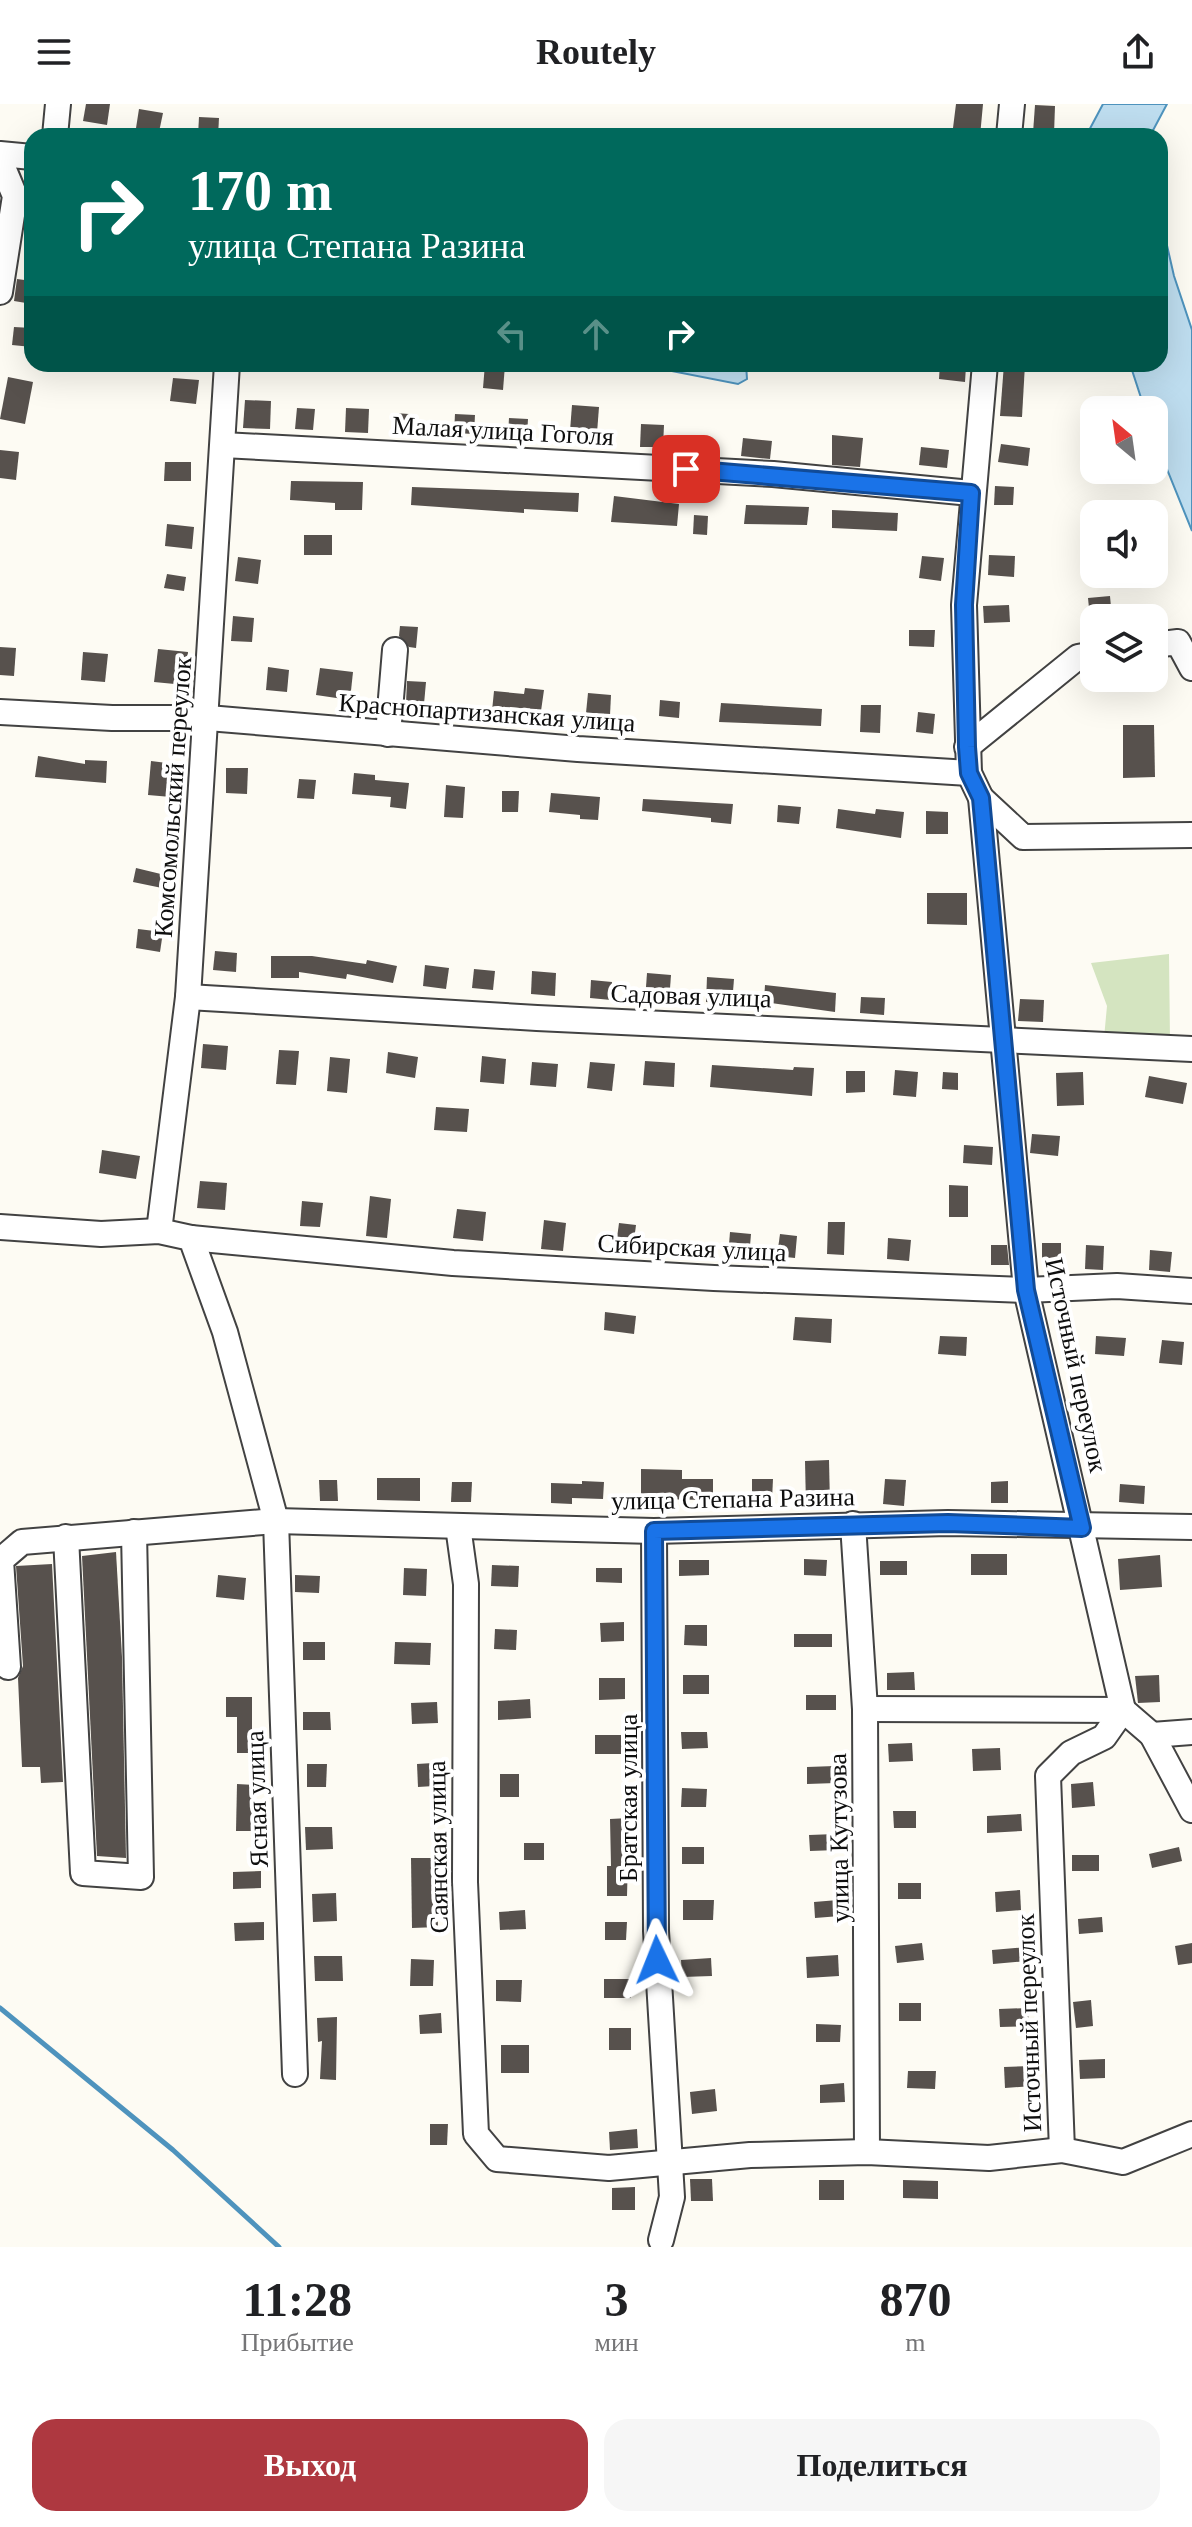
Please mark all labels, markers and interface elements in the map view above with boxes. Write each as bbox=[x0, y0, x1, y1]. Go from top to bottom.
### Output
icon: menu bbox=[32, 30, 76, 74]
icon: share bbox=[1116, 30, 1160, 74]
text: Routely bbox=[536, 32, 656, 72]
icon: right bbox=[56, 160, 160, 264]
text: 170 m bbox=[188, 160, 333, 222]
text: улица Степана Разина bbox=[188, 226, 525, 266]
icon: left bbox=[490, 312, 534, 356]
icon: ahead bbox=[574, 312, 618, 356]
icon: right bbox=[658, 312, 702, 356]
north arrow bbox=[1080, 396, 1168, 484]
map controls bbox=[1080, 396, 1168, 692]
street label: Малая улица Гоголя bbox=[391, 411, 615, 451]
pin bbox=[652, 435, 720, 503]
icon: arrive bbox=[664, 447, 708, 491]
button: sound bbox=[1080, 500, 1168, 588]
button: layers bbox=[1080, 604, 1168, 692]
street label: Комсомольский переулок bbox=[149, 655, 197, 938]
street label: Краснопартизанская улица bbox=[338, 688, 637, 738]
street label: Садовая улица bbox=[610, 979, 773, 1013]
street label: Сибирская улица bbox=[597, 1229, 788, 1267]
street label: Источный переулок bbox=[1039, 1255, 1113, 1475]
street label: улица Степана Разина bbox=[611, 1482, 856, 1516]
street label: Братская улица bbox=[614, 1713, 643, 1882]
street label: Ясная улица bbox=[240, 1730, 274, 1868]
street label: улица Кутузова bbox=[823, 1752, 855, 1923]
street label: Саянская улица bbox=[422, 1760, 454, 1934]
street label: Источный переулок bbox=[1011, 1913, 1047, 2133]
position arrow bbox=[615, 1918, 699, 2002]
text: 11:28 bbox=[243, 2273, 352, 2326]
text: 3 bbox=[605, 2273, 629, 2326]
text: 870 bbox=[879, 2273, 951, 2326]
text: Прибытие bbox=[241, 2328, 354, 2357]
text: мин bbox=[594, 2328, 639, 2357]
text: m bbox=[905, 2328, 925, 2357]
button: Выход bbox=[32, 2419, 588, 2511]
button: Поделиться bbox=[604, 2419, 1160, 2511]

